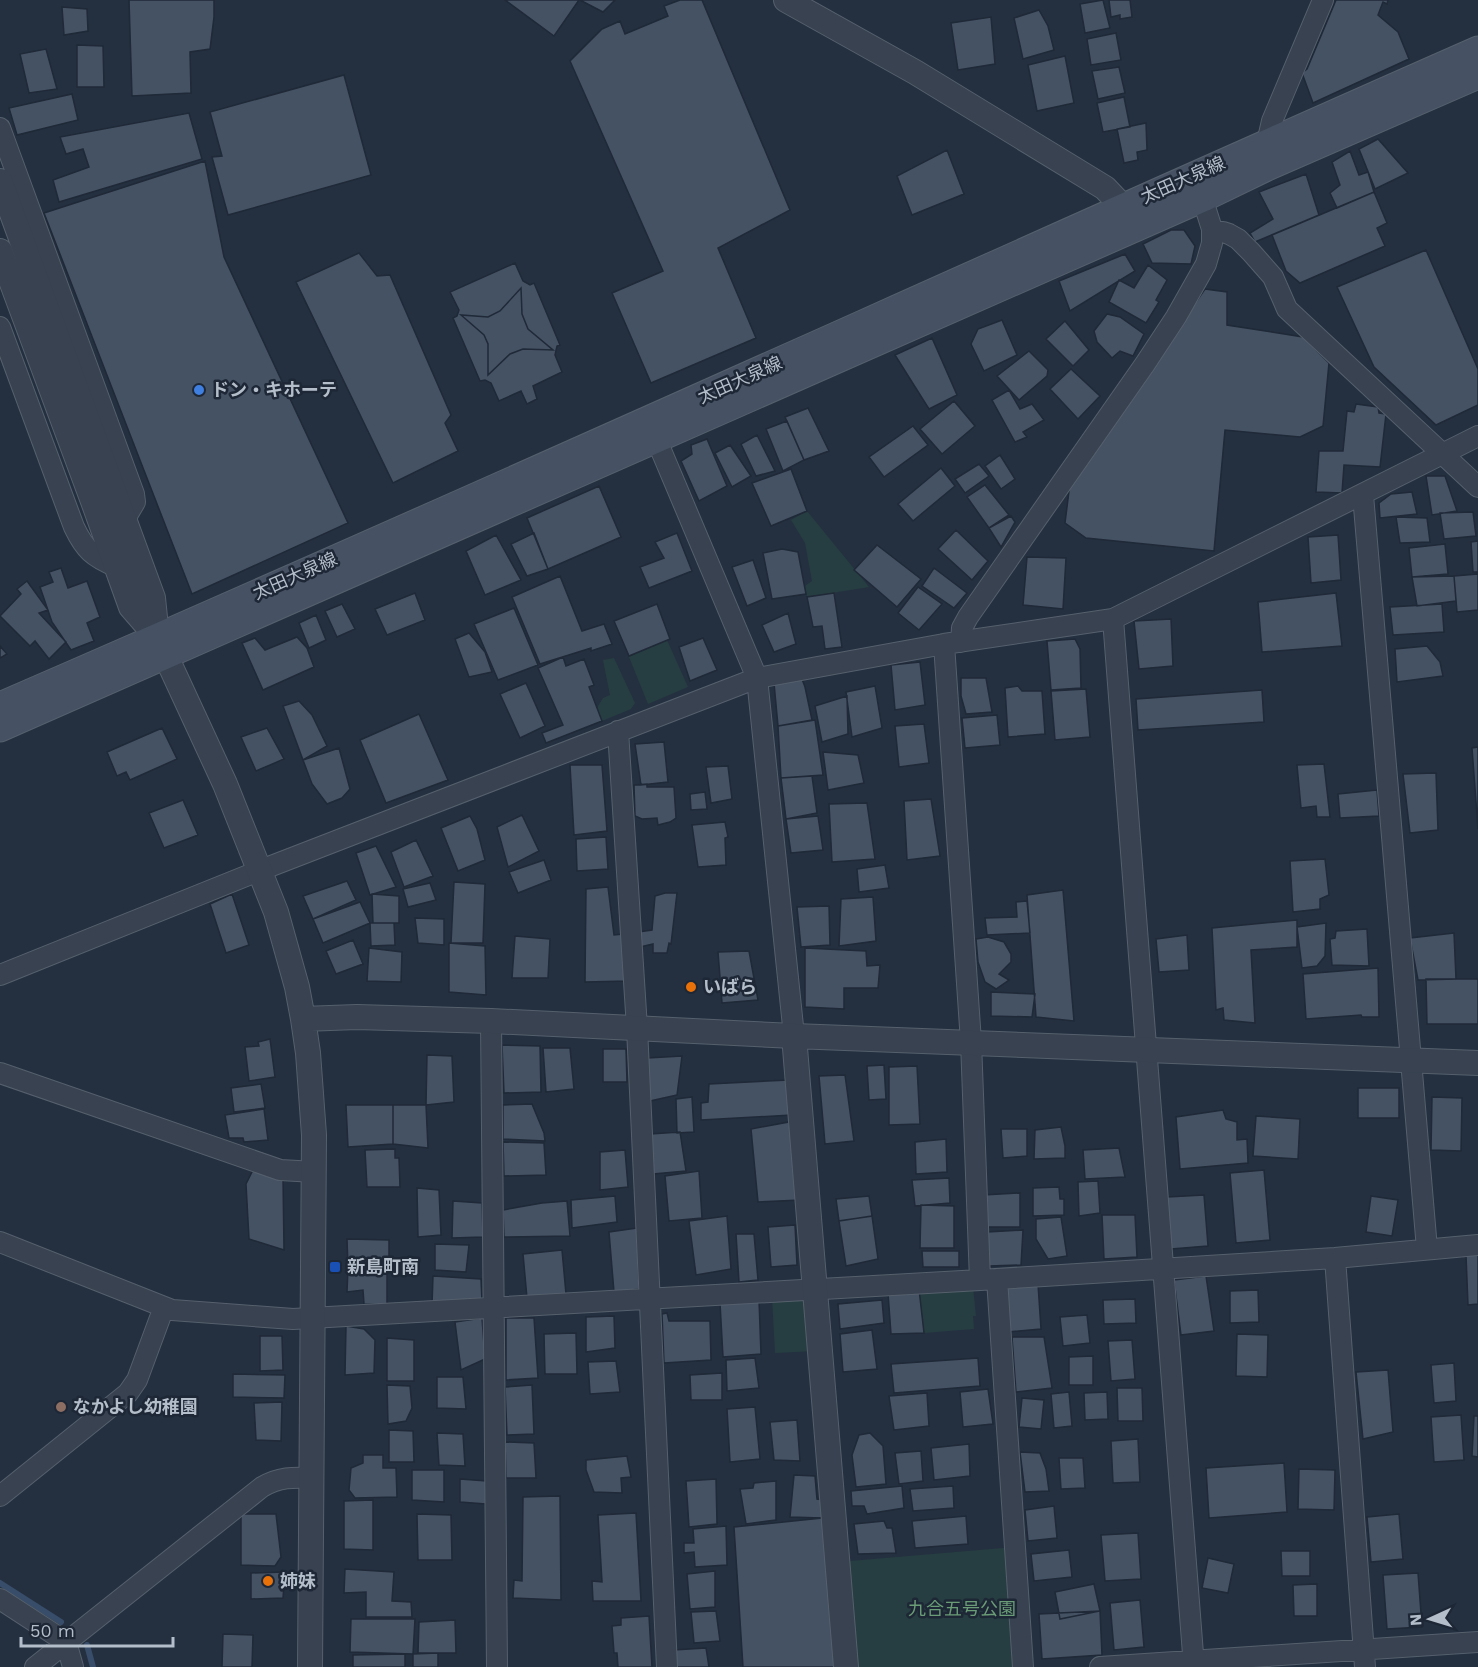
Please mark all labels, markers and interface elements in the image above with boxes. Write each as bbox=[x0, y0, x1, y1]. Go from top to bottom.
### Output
street label: 太田大泉線 bbox=[1137, 152, 1228, 207]
street label: 太田大泉線 bbox=[694, 352, 785, 407]
place label: ドン・キホーテ bbox=[211, 379, 337, 400]
marker: ドン・キホーテ bbox=[192, 383, 206, 397]
street label: 太田大泉線 bbox=[249, 548, 340, 603]
place label: いばら bbox=[703, 976, 757, 997]
marker: いばら bbox=[684, 980, 698, 994]
place label: 新島町南 bbox=[347, 1256, 419, 1277]
marker: 新島町南 bbox=[328, 1260, 342, 1274]
place label: なかよし幼稚園 bbox=[73, 1396, 198, 1417]
marker: なかよし幼稚園 bbox=[54, 1400, 68, 1414]
place label: 姉妹 bbox=[280, 1570, 316, 1591]
marker: 姉妹 bbox=[261, 1574, 275, 1588]
north arrow bbox=[1400, 1589, 1460, 1649]
park label: 九合五号公園 bbox=[908, 1598, 1016, 1619]
scale bar bbox=[21, 1610, 172, 1648]
text: N bbox=[1406, 1613, 1425, 1627]
text: 50 m bbox=[30, 1620, 75, 1641]

